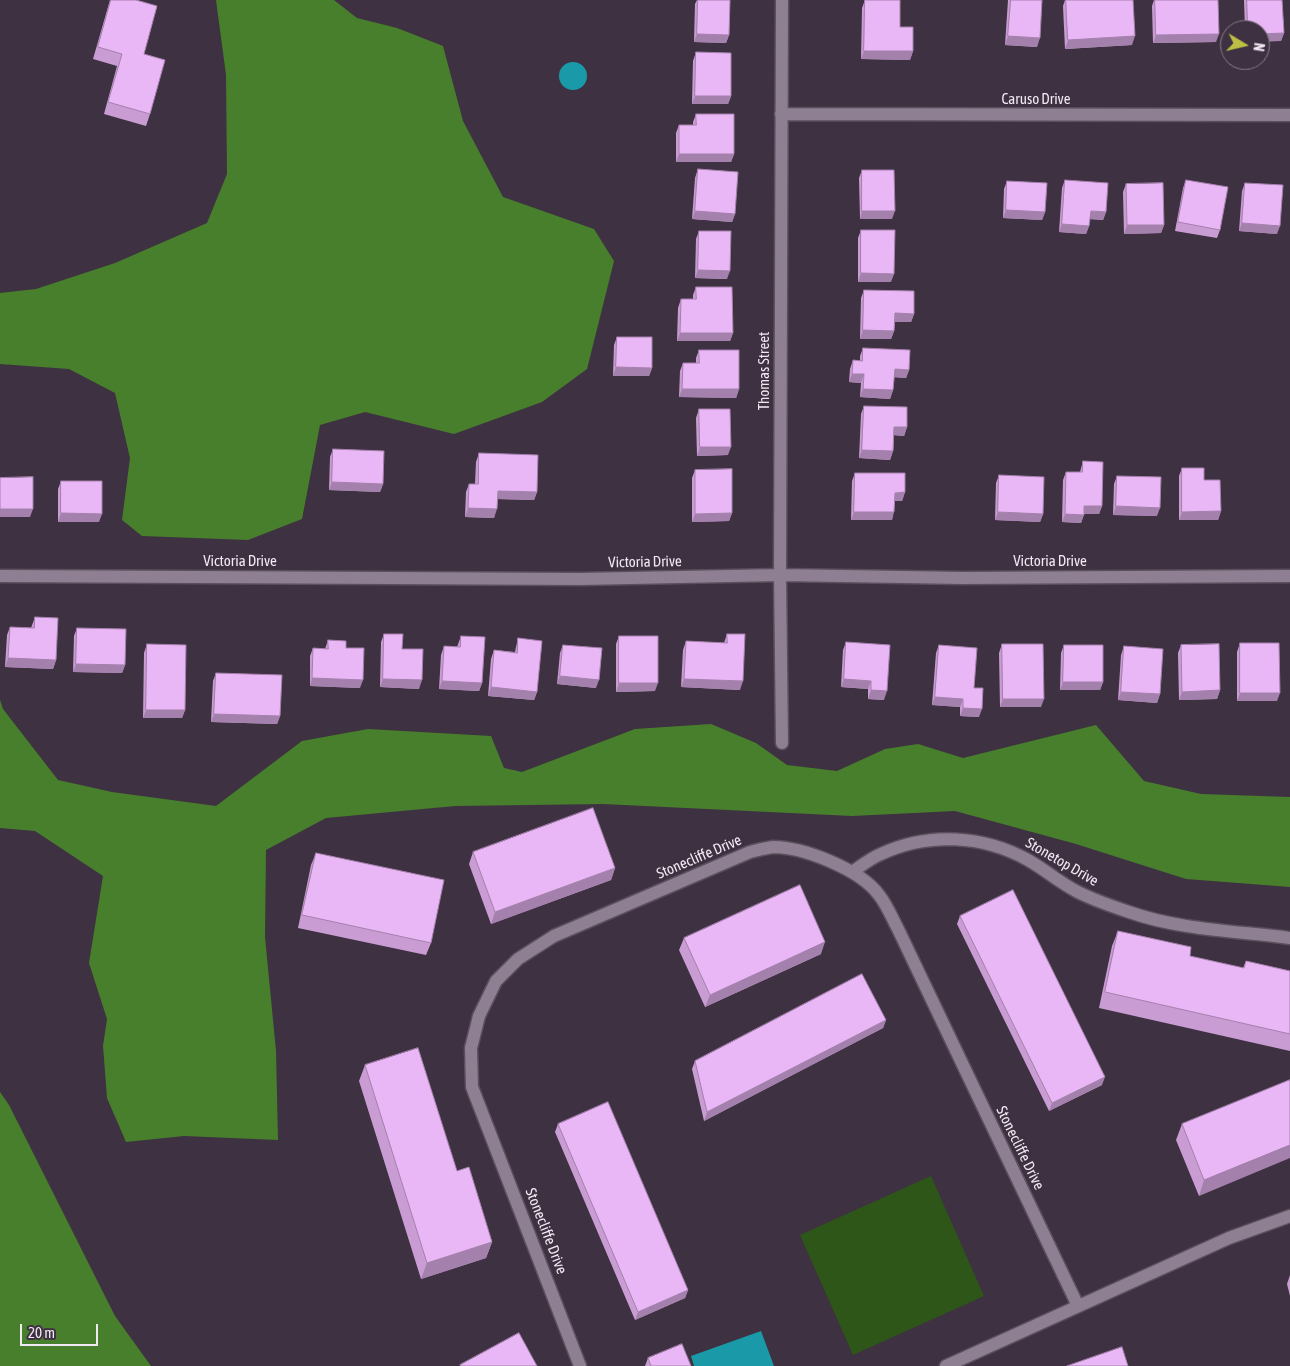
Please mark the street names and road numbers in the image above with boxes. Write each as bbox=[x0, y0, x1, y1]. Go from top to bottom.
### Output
street label: Caruso Drive bbox=[1002, 90, 1070, 108]
street label: Thomas Street bbox=[755, 332, 773, 410]
street label: Victoria Drive bbox=[203, 552, 277, 570]
street label: Victoria Drive bbox=[608, 552, 682, 572]
street label: Victoria Drive bbox=[1013, 552, 1087, 570]
street label: Stonecliffe Drive bbox=[654, 831, 744, 883]
street label: Stonetop Drive bbox=[1022, 834, 1102, 890]
street label: Stonecliffe Drive bbox=[992, 1103, 1048, 1193]
street label: Stonecliffe Drive bbox=[521, 1185, 571, 1277]

